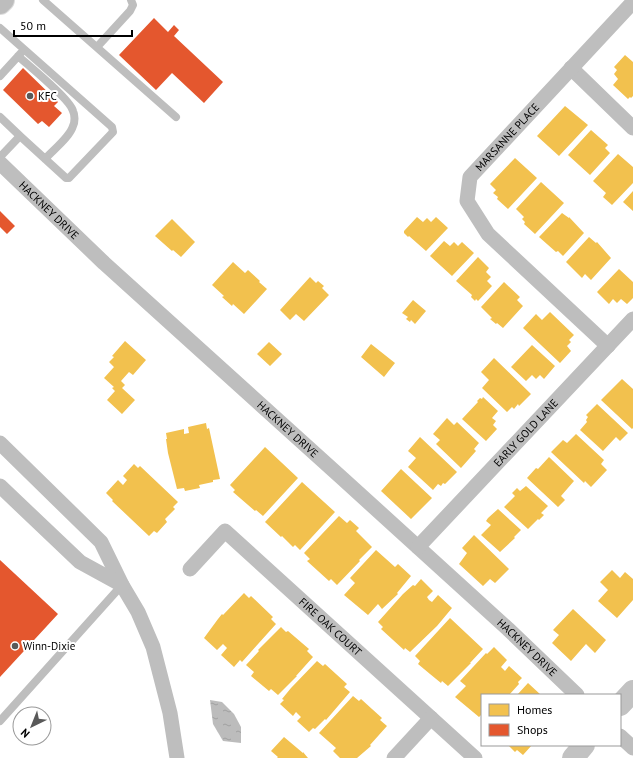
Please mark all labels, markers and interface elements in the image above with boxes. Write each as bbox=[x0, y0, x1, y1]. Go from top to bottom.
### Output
scale bar bbox=[14, 12, 132, 38]
text: 50 m bbox=[20, 18, 46, 33]
place label: KFC bbox=[38, 89, 57, 103]
marker: KFC bbox=[25, 91, 35, 101]
street label: MARSANNE PLACE bbox=[472, 100, 542, 174]
street label: HACKNEY DRIVE bbox=[16, 178, 82, 242]
street label: EARLY GOLD LANE bbox=[490, 396, 561, 470]
street label: HACKNEY DRIVE bbox=[254, 398, 321, 460]
street label: FIRE OAK COURT bbox=[296, 595, 365, 659]
street label: HACKNEY DRIVE bbox=[494, 616, 560, 679]
place label: Winn-Dixie bbox=[23, 639, 76, 653]
marker: Winn-Dixie bbox=[10, 641, 20, 651]
legend bbox=[481, 694, 621, 746]
text: Homes bbox=[517, 702, 552, 717]
north arrow bbox=[12, 706, 52, 746]
text: Shops bbox=[517, 722, 548, 737]
text: N bbox=[18, 726, 33, 741]

